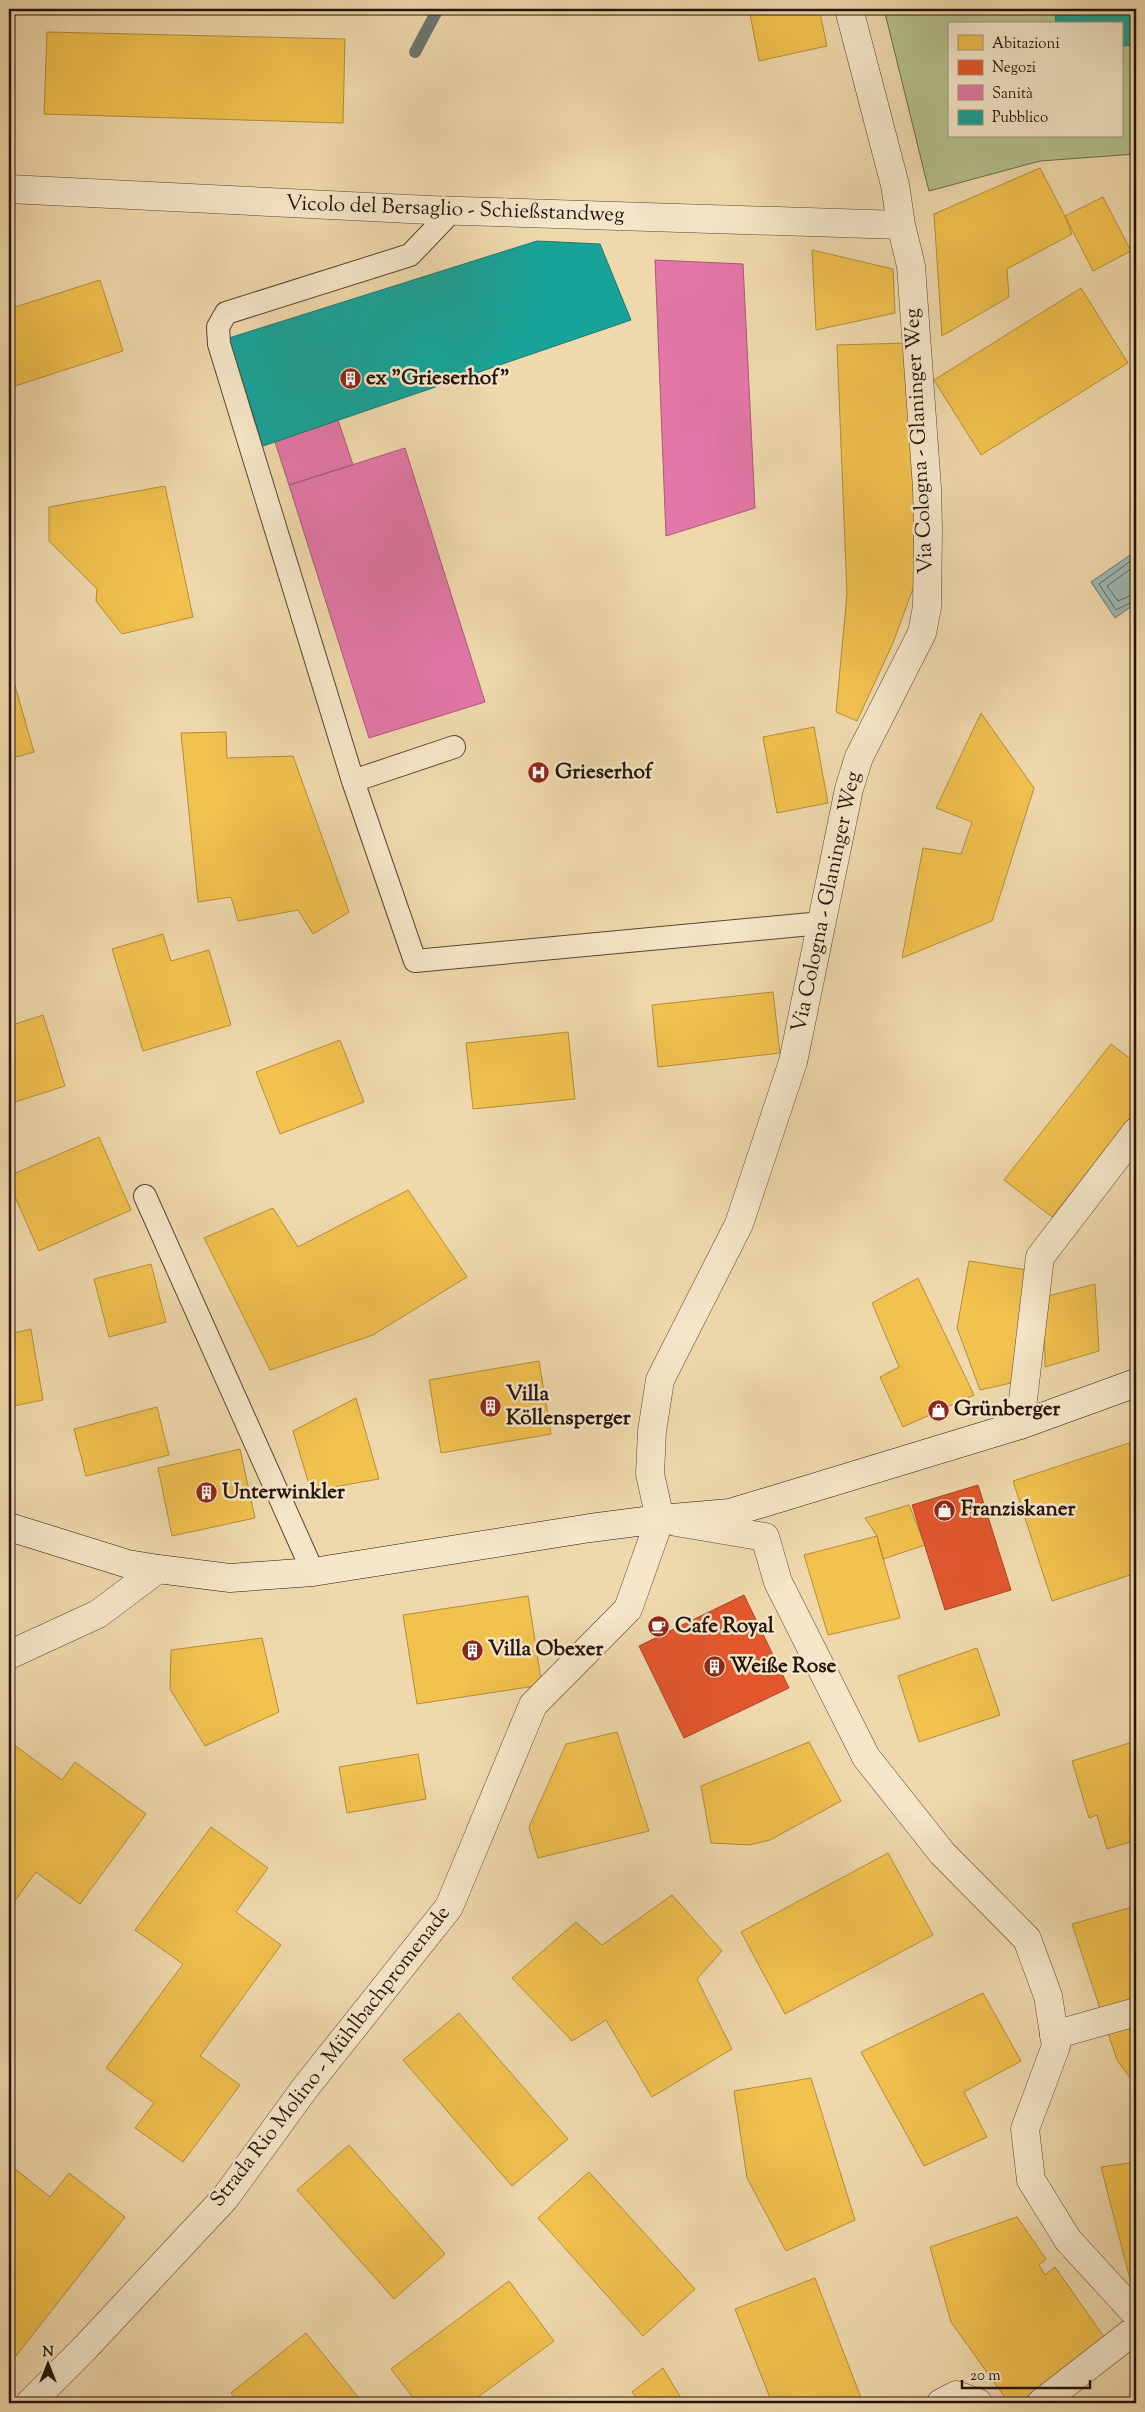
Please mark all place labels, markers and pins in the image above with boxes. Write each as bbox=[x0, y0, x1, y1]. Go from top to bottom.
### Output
place label: ex "Grieserhof" bbox=[366, 364, 510, 394]
building icon: ex "Grieserhof" bbox=[338, 367, 362, 391]
place label: Grieserhof bbox=[555, 758, 654, 788]
hospital icon: Grieserhof bbox=[527, 761, 551, 785]
place label: Villa Köllensperger bbox=[506, 1380, 631, 1434]
building icon: Villa Köllensperger bbox=[478, 1395, 502, 1419]
place label: Grünberger bbox=[954, 1395, 1060, 1425]
shop icon: Grünberger bbox=[926, 1398, 950, 1422]
place label: Unterwinkler bbox=[222, 1478, 345, 1508]
building icon: Unterwinkler bbox=[194, 1481, 218, 1505]
place label: Franziskaner bbox=[961, 1495, 1076, 1525]
shop icon: Franziskaner bbox=[933, 1498, 957, 1522]
place label: Cafe Royal bbox=[675, 1612, 774, 1642]
cafe icon: Cafe Royal bbox=[647, 1615, 671, 1639]
place label: Villa Obexer bbox=[488, 1635, 604, 1665]
building icon: Villa Obexer bbox=[460, 1638, 484, 1662]
place label: Weiße Rose bbox=[730, 1652, 837, 1682]
building icon: Weiße Rose bbox=[702, 1655, 726, 1679]

